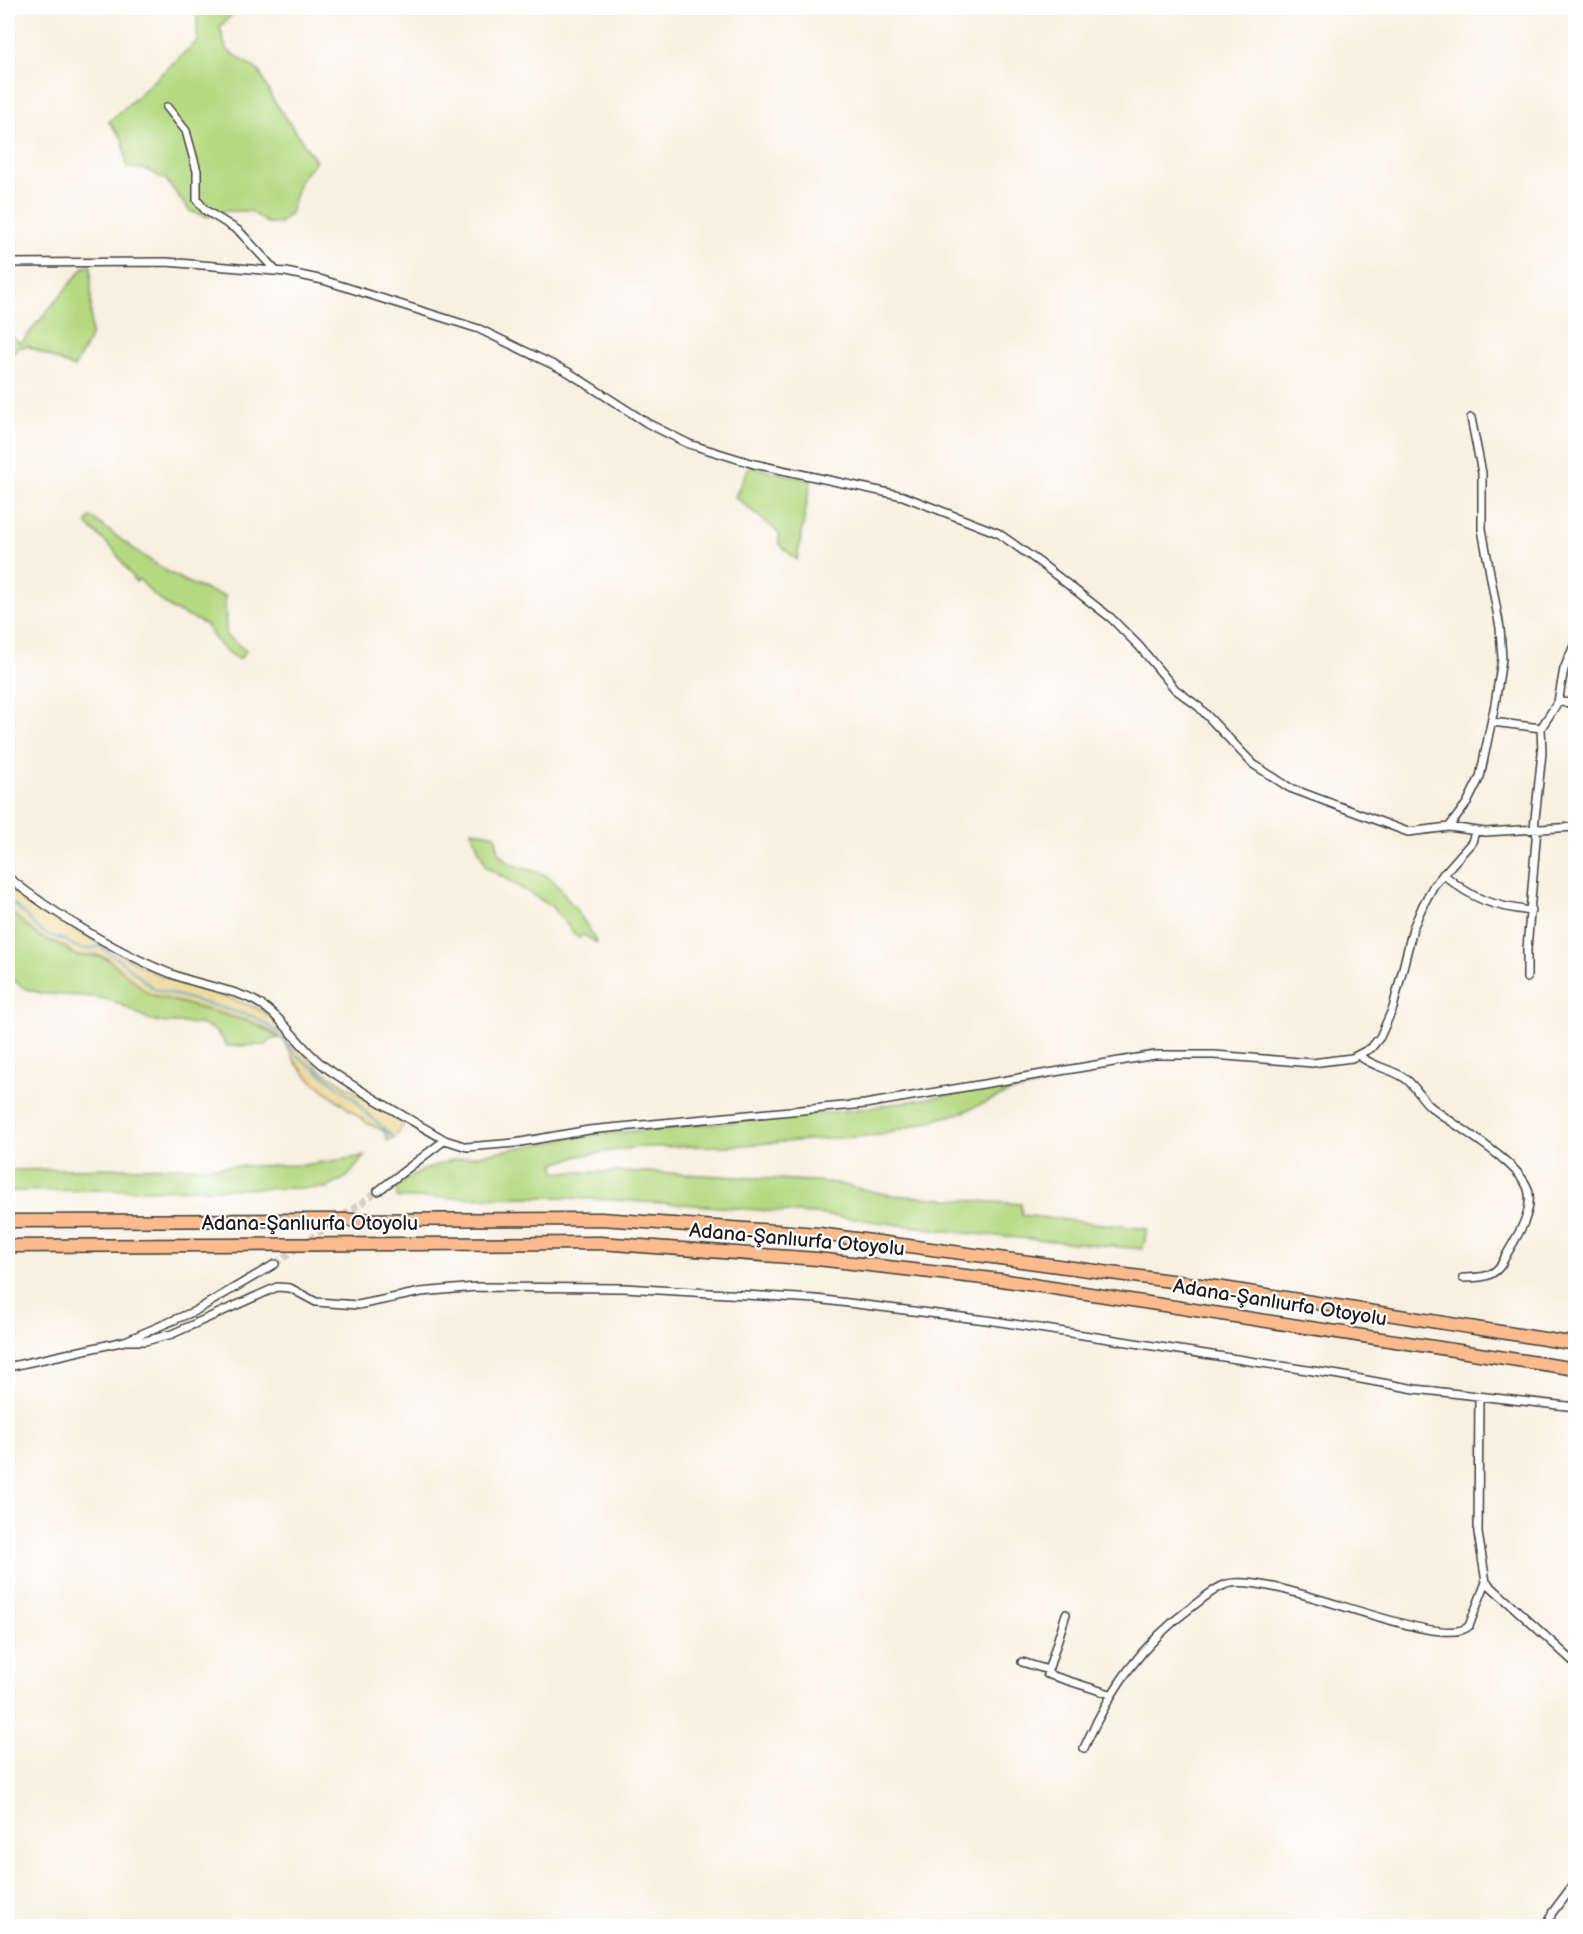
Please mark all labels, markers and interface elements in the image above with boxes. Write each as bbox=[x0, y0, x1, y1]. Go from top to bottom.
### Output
street label: Adana-Şanlıurfa Otoyolu bbox=[202, 1212, 418, 1236]
street label: Adana-Şanlıurfa Otoyolu bbox=[688, 1219, 906, 1261]
street label: Adana-Şanlıurfa Otoyolu bbox=[1171, 1274, 1389, 1332]

